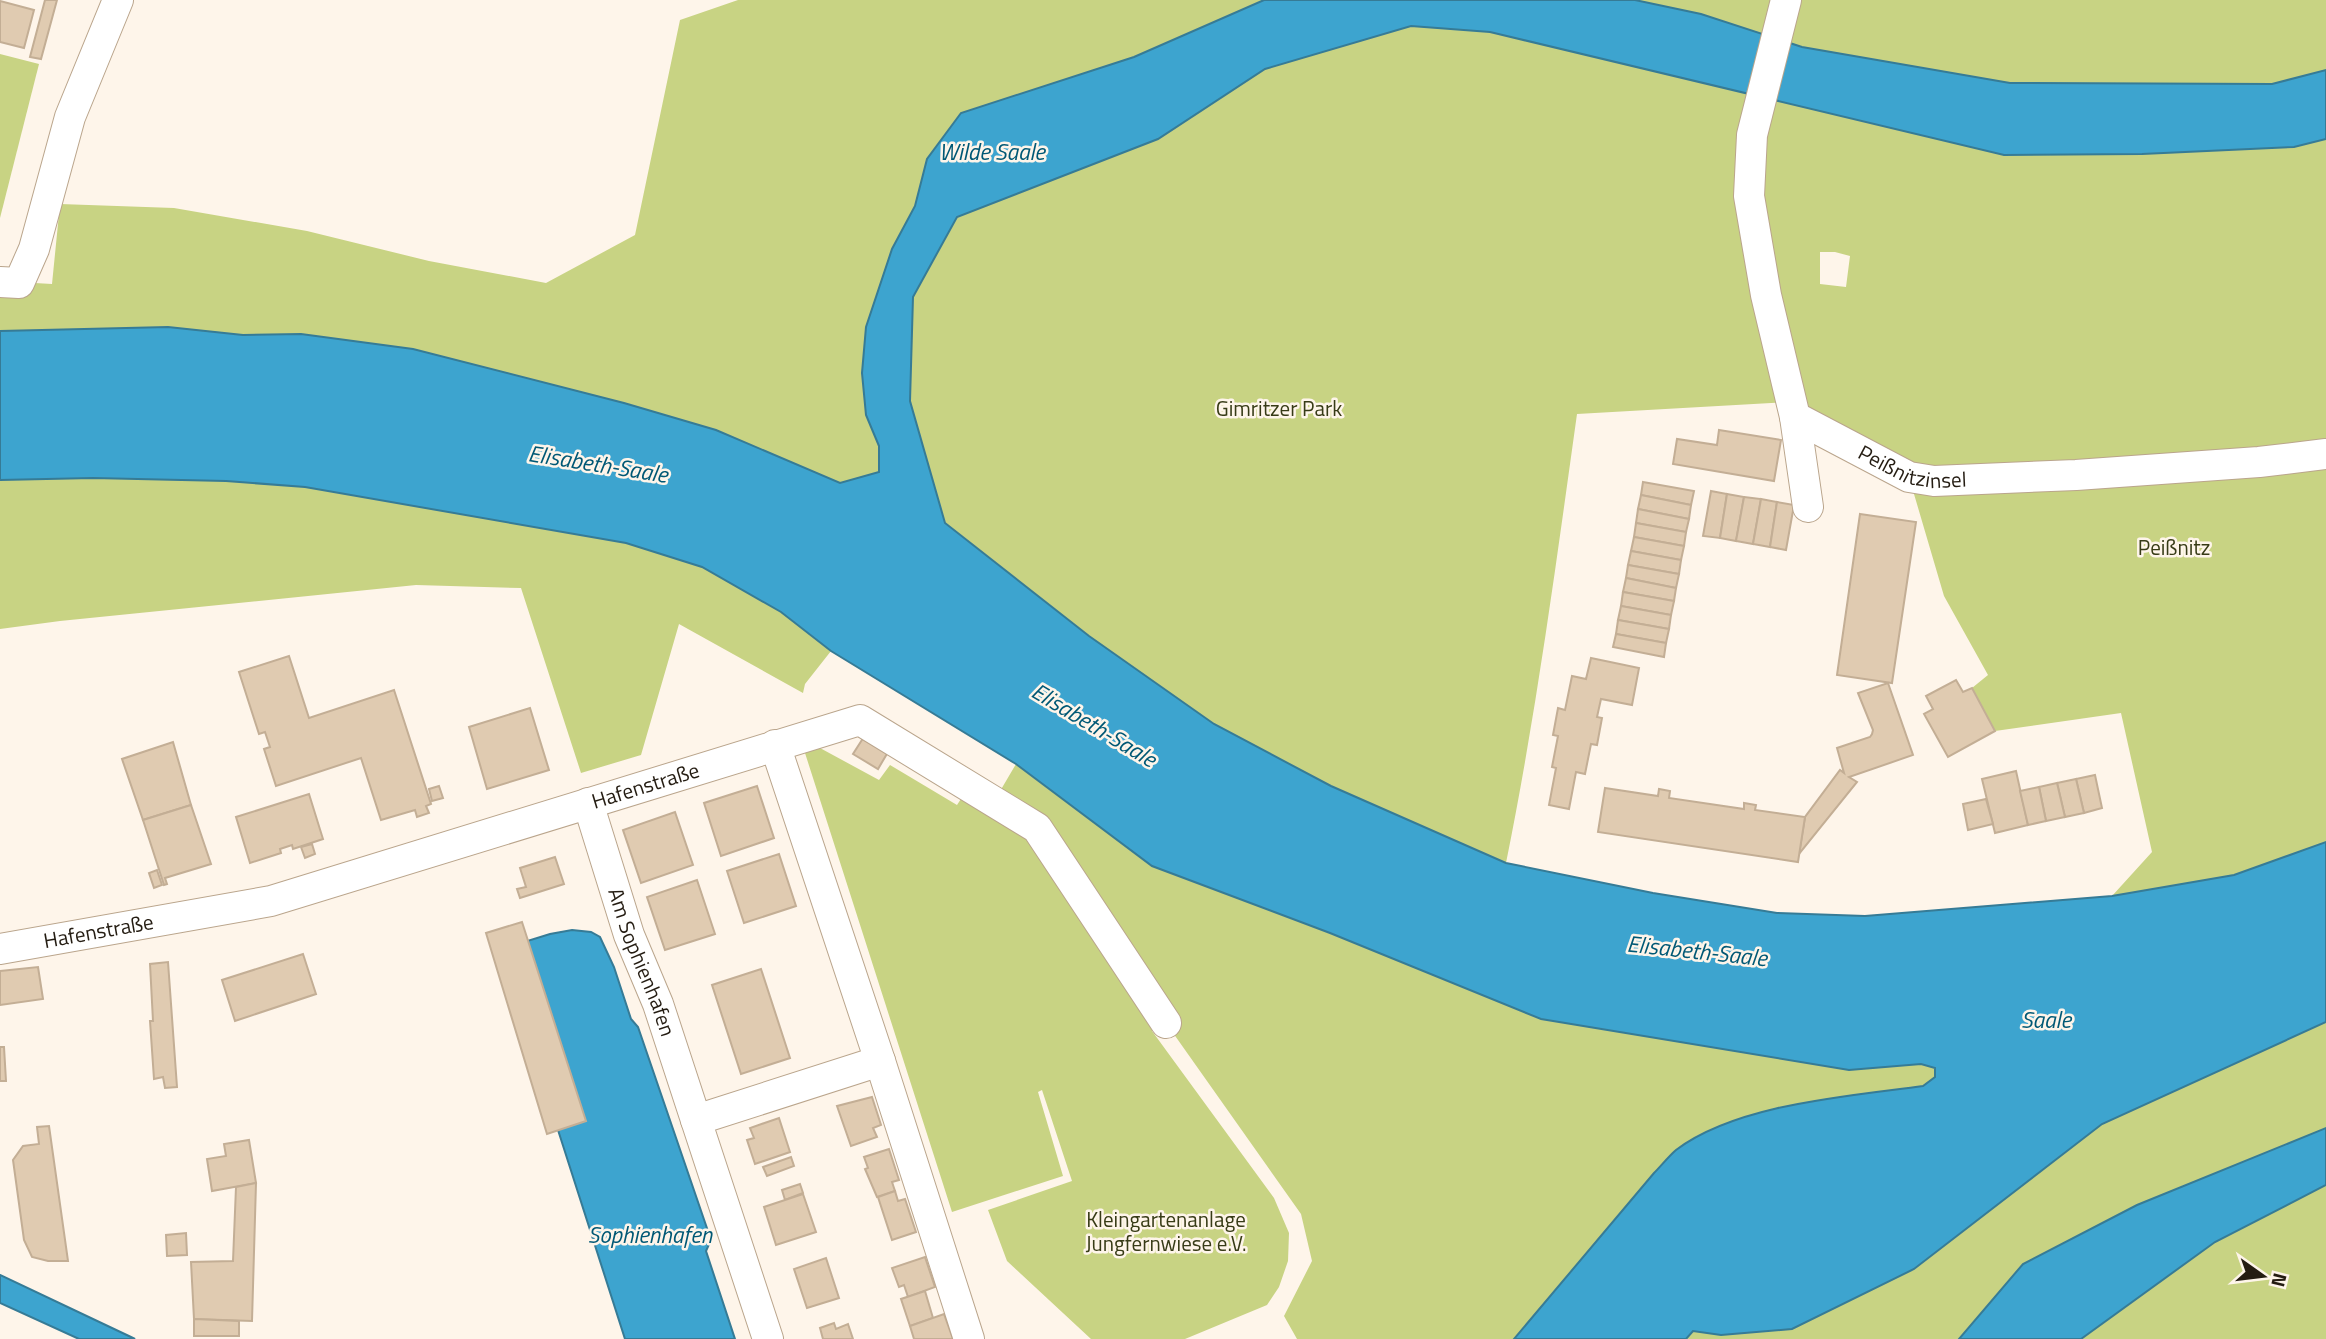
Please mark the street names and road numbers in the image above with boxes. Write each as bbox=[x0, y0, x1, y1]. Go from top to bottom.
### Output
street label: Peißnitzinsel bbox=[1853, 436, 1967, 496]
street label: Hafenstraße bbox=[587, 753, 703, 817]
street label: Am Sophienhafen bbox=[600, 884, 684, 1040]
street label: Hafenstraße bbox=[41, 905, 156, 956]

